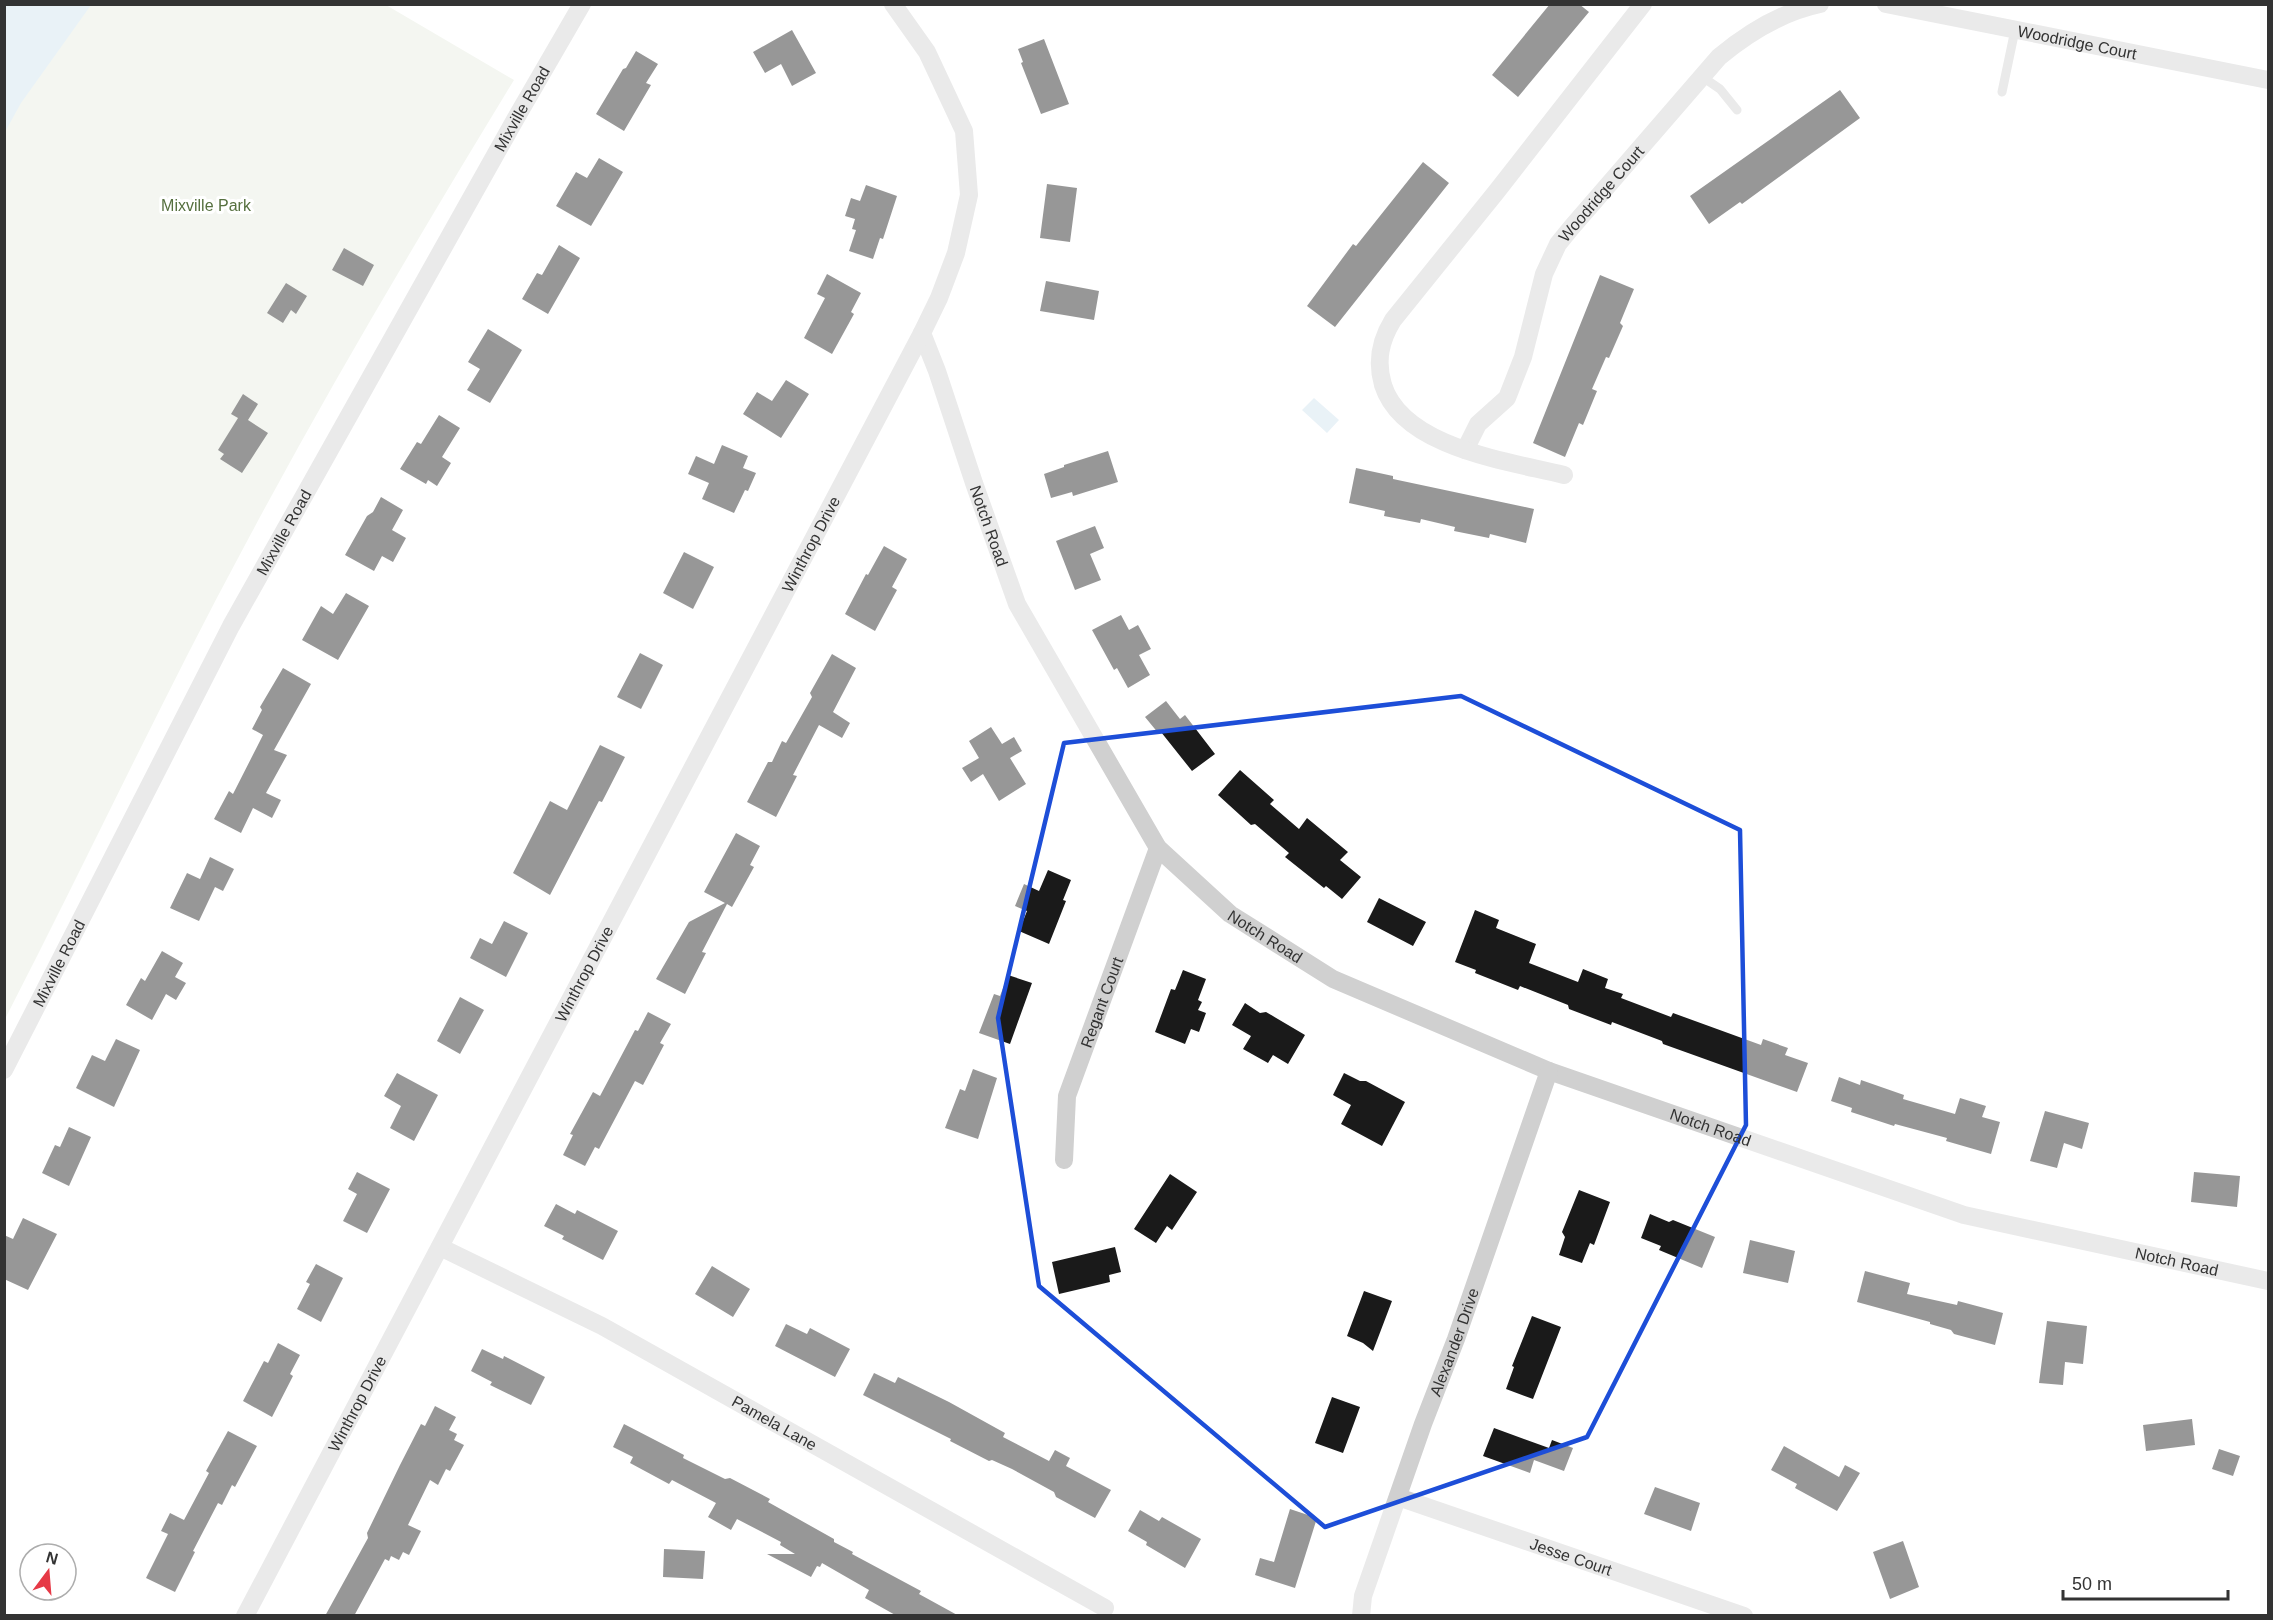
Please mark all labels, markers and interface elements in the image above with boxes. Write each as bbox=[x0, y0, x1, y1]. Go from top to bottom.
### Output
street label: Woodridge Court bbox=[2016, 22, 2139, 63]
street label: Mixville Road bbox=[491, 63, 553, 154]
street label: Woodridge Court bbox=[1555, 142, 1648, 245]
park label: Mixville Park bbox=[161, 197, 252, 214]
street label: Notch Road bbox=[967, 483, 1011, 569]
street label: Mixville Road bbox=[253, 487, 315, 578]
street label: Winthrop Drive bbox=[779, 493, 843, 595]
street label: Notch Road bbox=[1225, 907, 1305, 966]
street label: Mixville Road bbox=[30, 917, 88, 1010]
street label: Winthrop Drive bbox=[552, 923, 617, 1025]
street label: Regant Court bbox=[1078, 954, 1126, 1050]
street label: Notch Road bbox=[1668, 1106, 1753, 1149]
street label: Notch Road bbox=[2134, 1244, 2220, 1279]
street label: Alexander Drive bbox=[1427, 1286, 1482, 1399]
street label: Winthrop Drive bbox=[325, 1353, 390, 1455]
street label: Pamela Lane bbox=[729, 1393, 820, 1454]
street label: Jesse Court bbox=[1528, 1535, 1615, 1579]
north arrow bbox=[18, 1542, 78, 1602]
text: N bbox=[44, 1548, 60, 1568]
scale bar bbox=[2063, 1563, 2228, 1601]
text: 50 m bbox=[2072, 1574, 2112, 1594]

